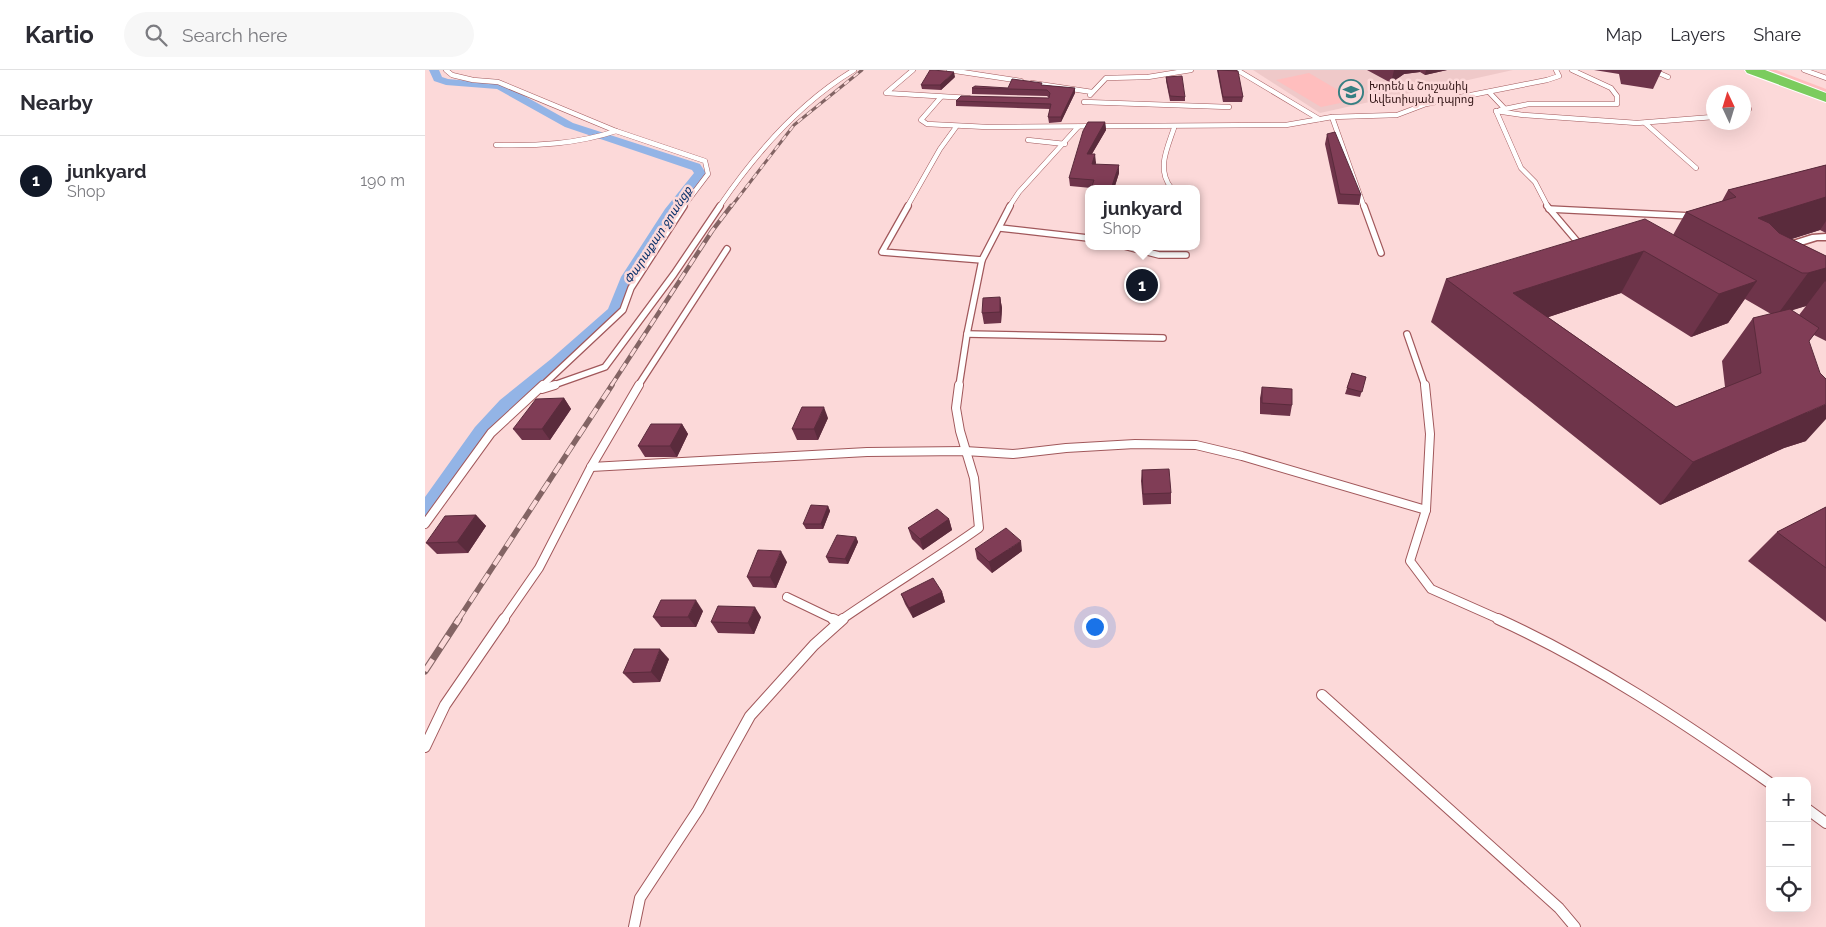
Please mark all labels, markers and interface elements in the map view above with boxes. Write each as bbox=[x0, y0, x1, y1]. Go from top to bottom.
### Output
search box bbox=[124, 12, 474, 57]
text: Kartio bbox=[25, 20, 94, 49]
icon: search bbox=[142, 21, 170, 49]
text: Search here bbox=[182, 24, 287, 46]
text: Map bbox=[1606, 24, 1642, 45]
text: Layers bbox=[1670, 24, 1725, 45]
text: Share bbox=[1753, 24, 1801, 45]
school or university icon: Խորեն և Շուշանիկ Ավետիսյան դպրոց bbox=[1338, 79, 1364, 105]
place label: Խորեն և Շուշանիկ Ավետիսյան դպրոց bbox=[1369, 80, 1474, 106]
north arrow bbox=[1706, 85, 1751, 130]
text: Nearby bbox=[20, 90, 93, 115]
text: junkyard bbox=[67, 160, 146, 182]
text: 1 bbox=[32, 171, 40, 190]
text: 190 m bbox=[360, 171, 405, 190]
text: Shop bbox=[67, 182, 105, 201]
water label: Փարաքար ջրանցք bbox=[621, 183, 695, 286]
popup bbox=[1085, 185, 1200, 250]
text: junkyard bbox=[1103, 197, 1182, 219]
text: Shop bbox=[1103, 219, 1141, 238]
pin: 1 bbox=[1126, 266, 1158, 304]
your location bbox=[1082, 614, 1108, 640]
map controls bbox=[1766, 777, 1811, 912]
button: + bbox=[1766, 777, 1811, 822]
button: − bbox=[1766, 822, 1811, 867]
button: locate bbox=[1766, 867, 1811, 912]

